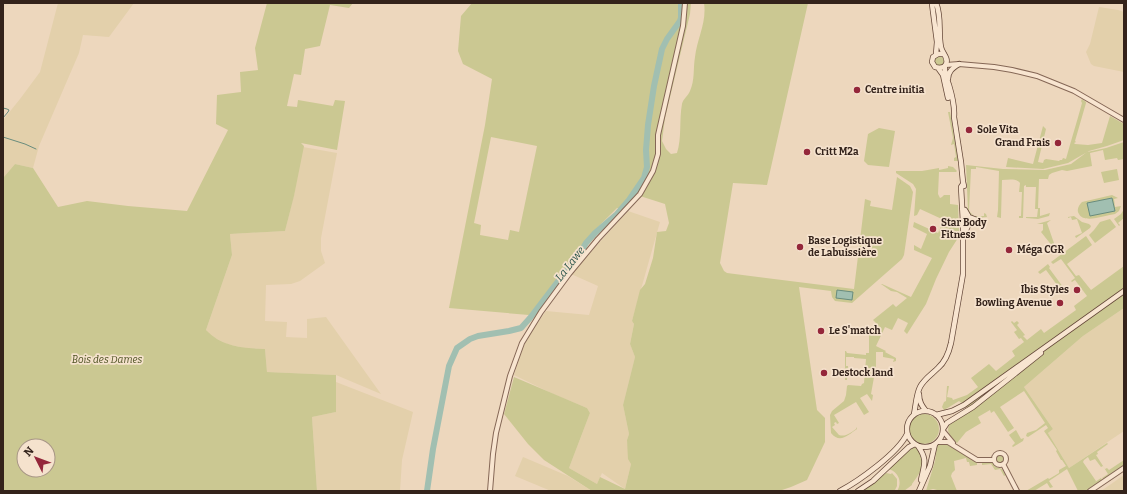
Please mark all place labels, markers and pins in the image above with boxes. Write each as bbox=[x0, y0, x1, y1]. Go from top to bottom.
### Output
place label: Centre initia bbox=[865, 84, 925, 96]
marker: Centre initia bbox=[852, 85, 862, 95]
place label: Sole Vita bbox=[977, 124, 1019, 136]
marker: Sole Vita bbox=[964, 125, 974, 135]
place label: Grand Frais bbox=[995, 137, 1050, 149]
marker: Grand Frais bbox=[1053, 138, 1063, 148]
place label: Critt M2a bbox=[815, 146, 859, 158]
marker: Critt M2a bbox=[802, 147, 812, 157]
place label: Star Body Fitness bbox=[941, 217, 987, 241]
marker: Star Body Fitness bbox=[928, 224, 938, 234]
place label: Base Logistique de Labuissière bbox=[808, 235, 883, 259]
marker: Base Logistique de Labuissière bbox=[795, 242, 805, 252]
place label: Méga CGR bbox=[1017, 243, 1064, 256]
marker: Méga CGR bbox=[1004, 245, 1014, 255]
place label: Ibis Styles bbox=[1021, 284, 1069, 296]
marker: Ibis Styles bbox=[1072, 285, 1082, 295]
place label: Bowling Avenue bbox=[976, 297, 1052, 309]
marker: Bowling Avenue bbox=[1055, 298, 1065, 308]
place label: Le S'match bbox=[829, 325, 881, 337]
marker: Le S'match bbox=[816, 326, 826, 336]
place label: Destock land bbox=[832, 367, 893, 379]
marker: Destock land bbox=[819, 368, 829, 378]

